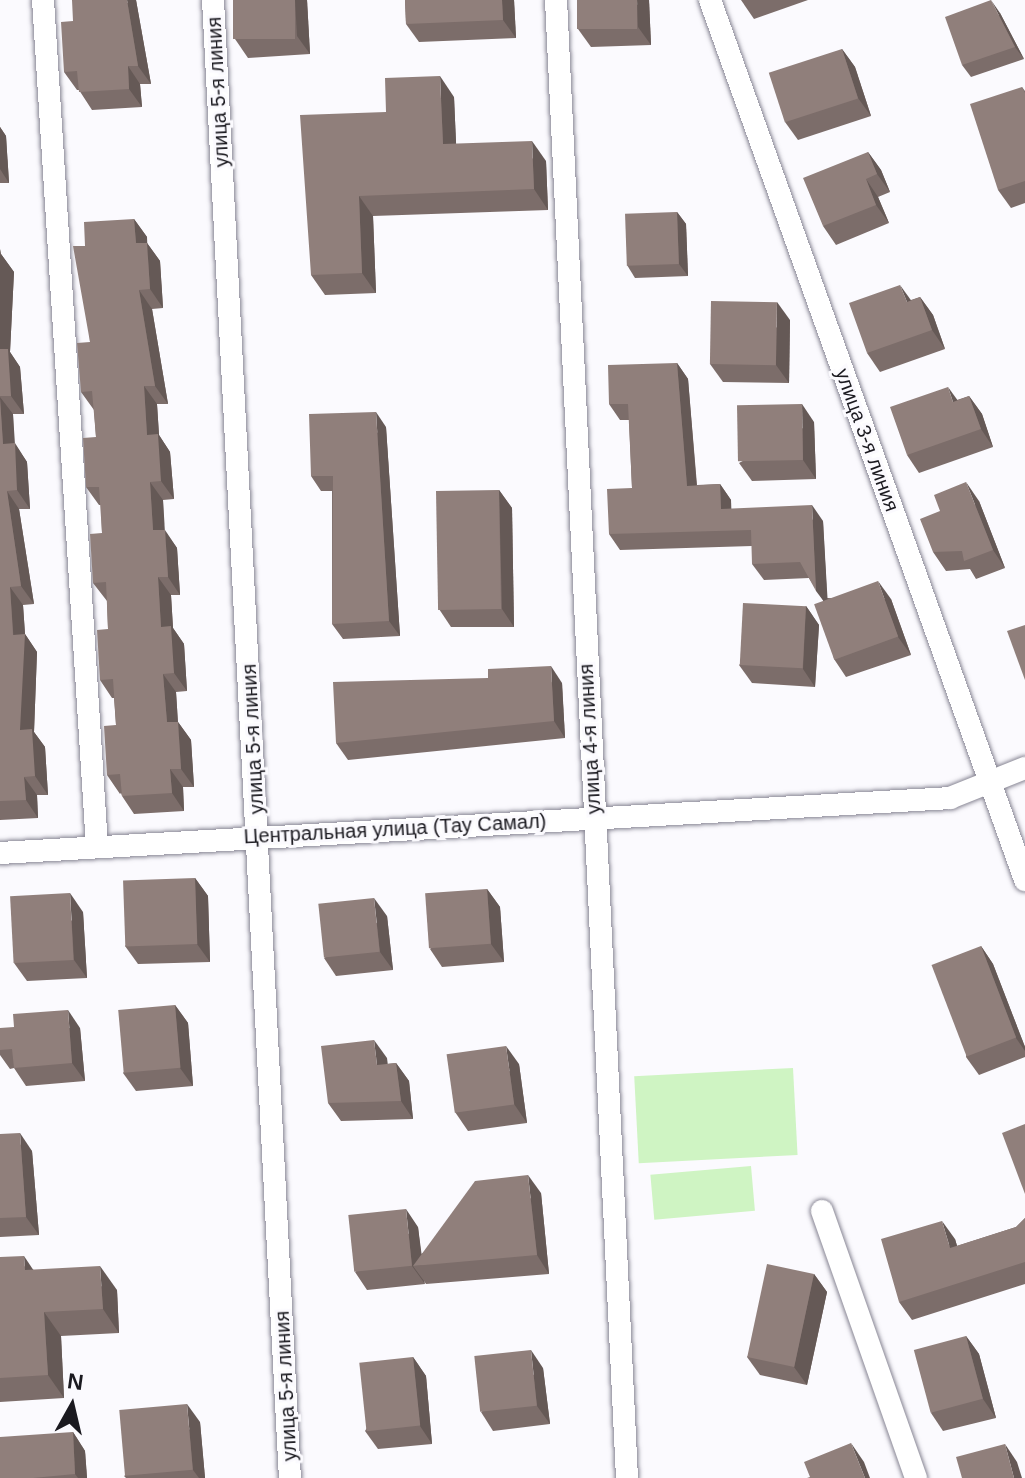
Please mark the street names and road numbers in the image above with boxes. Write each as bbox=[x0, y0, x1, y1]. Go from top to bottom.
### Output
street label: улица 5-я линия bbox=[202, 16, 234, 168]
street label: улица 3-я линия bbox=[830, 365, 904, 515]
street label: улица 5-я линия bbox=[237, 663, 269, 815]
street label: улица 4-я линия bbox=[574, 663, 606, 815]
street label: Центральная улица (Тау Самал) bbox=[243, 809, 547, 849]
street label: улица 5-я линия bbox=[270, 1310, 302, 1462]

